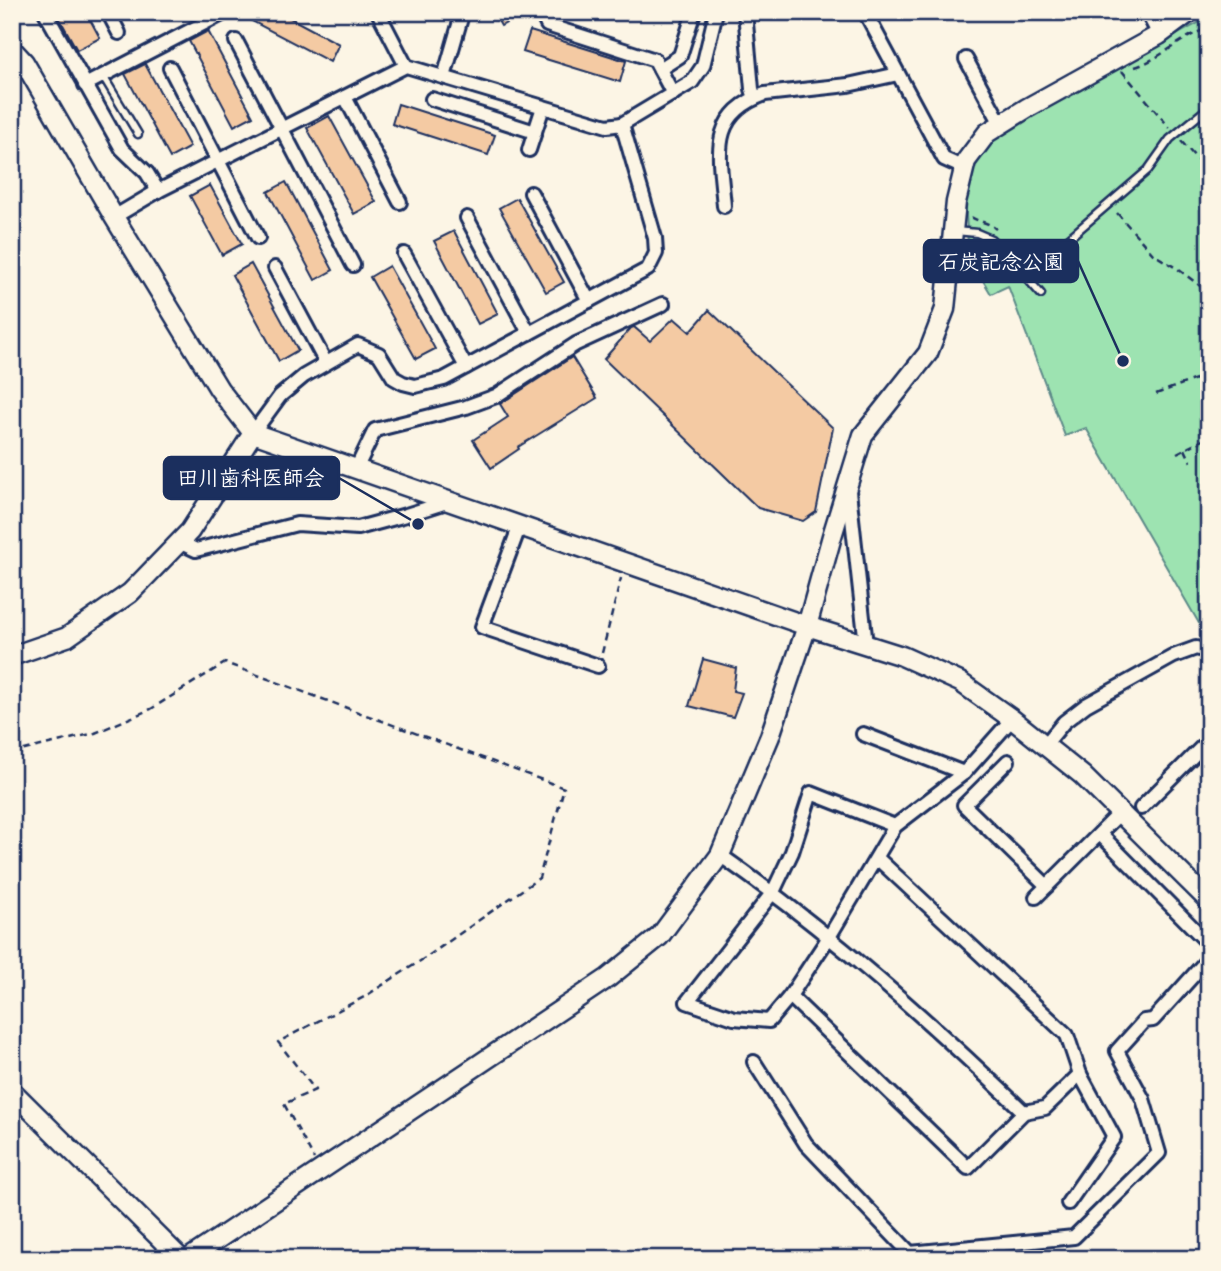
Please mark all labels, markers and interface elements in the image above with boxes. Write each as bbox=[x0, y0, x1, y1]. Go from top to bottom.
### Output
callout: 石炭記念公園 bbox=[924, 240, 1078, 282]
text: 石炭記念公園 bbox=[938, 247, 1064, 274]
callout: 田川歯科医師会 bbox=[164, 457, 339, 499]
text: 田川歯科医師会 bbox=[178, 463, 325, 490]

